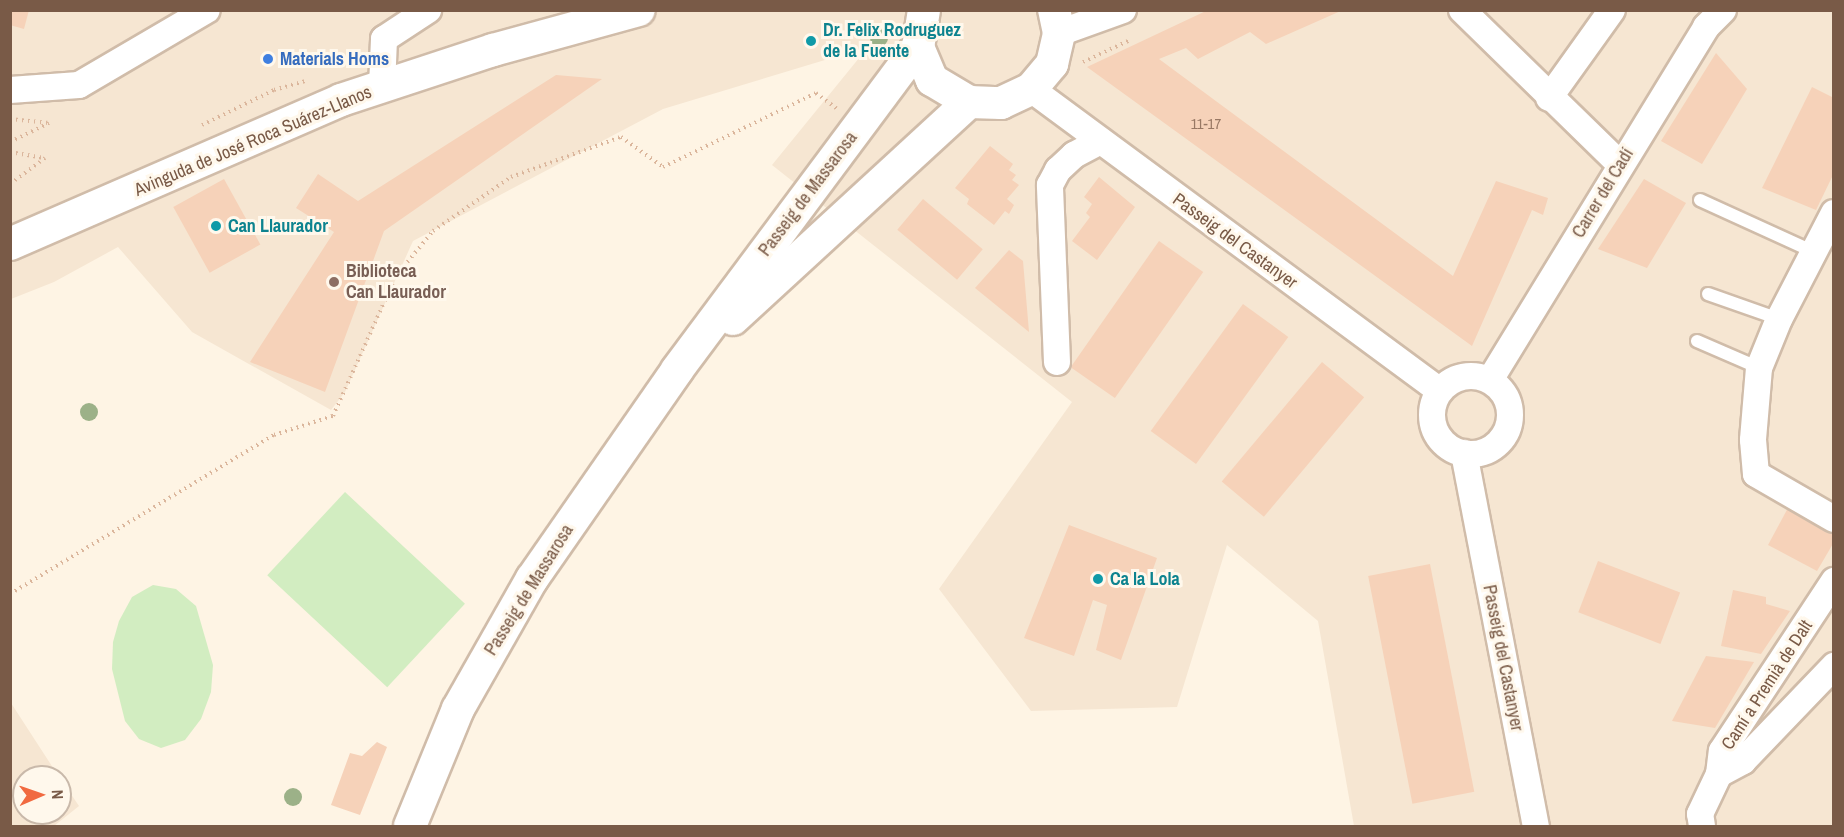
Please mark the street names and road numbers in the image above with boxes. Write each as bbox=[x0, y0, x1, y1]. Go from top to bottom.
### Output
street label: Avinguda de José Roca Suárez-Llanos bbox=[131, 81, 375, 201]
street label: Passeig de Massarosa bbox=[754, 128, 862, 260]
street label: Carrer del Cadí bbox=[1568, 144, 1638, 242]
street label: Passeig del Castanyer bbox=[1169, 189, 1301, 293]
street label: Passeig de Massarosa bbox=[480, 521, 578, 659]
street label: Passeig del Castanyer bbox=[1478, 583, 1528, 733]
street label: Camí a Premià de Dalt bbox=[1717, 616, 1817, 754]

